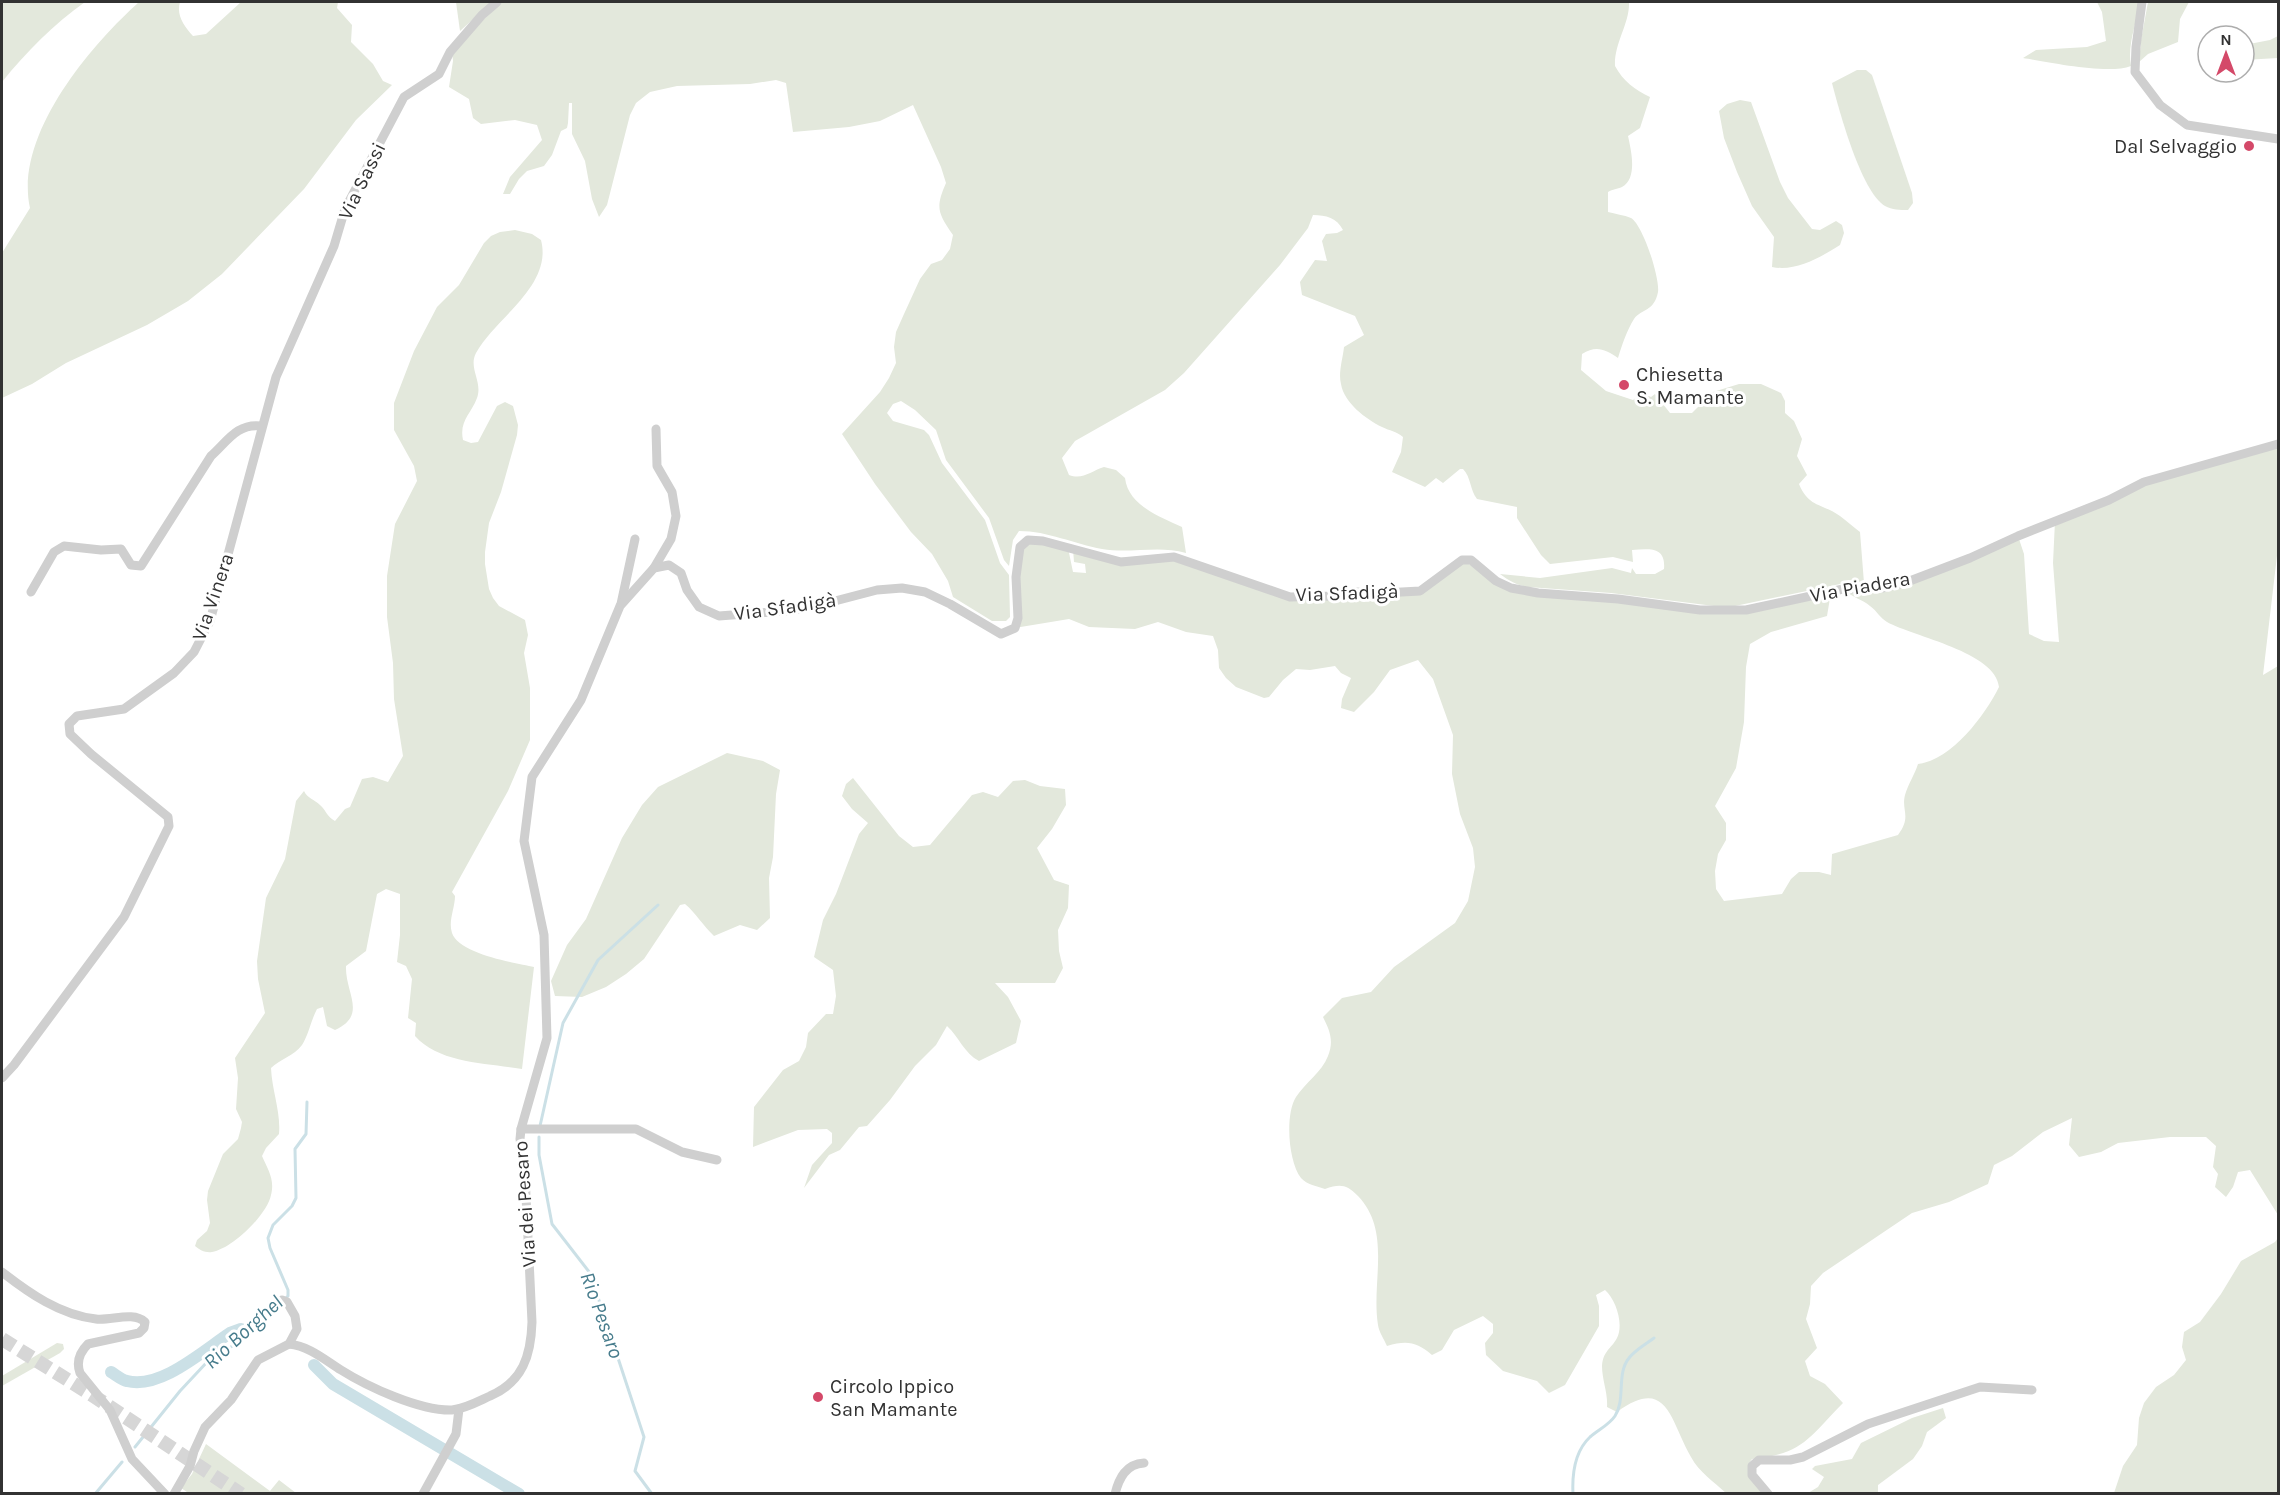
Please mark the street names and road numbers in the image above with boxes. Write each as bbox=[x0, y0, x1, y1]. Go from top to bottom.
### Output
street label: Via Sassi bbox=[333, 139, 391, 223]
street label: Via Vinera bbox=[187, 550, 239, 644]
street label: Via Piadera bbox=[1808, 567, 1912, 607]
street label: Via Sfadigà bbox=[1295, 580, 1399, 606]
street label: Via Sfadigà bbox=[732, 588, 838, 626]
street label: Via dei Pesaro bbox=[509, 1140, 541, 1268]

